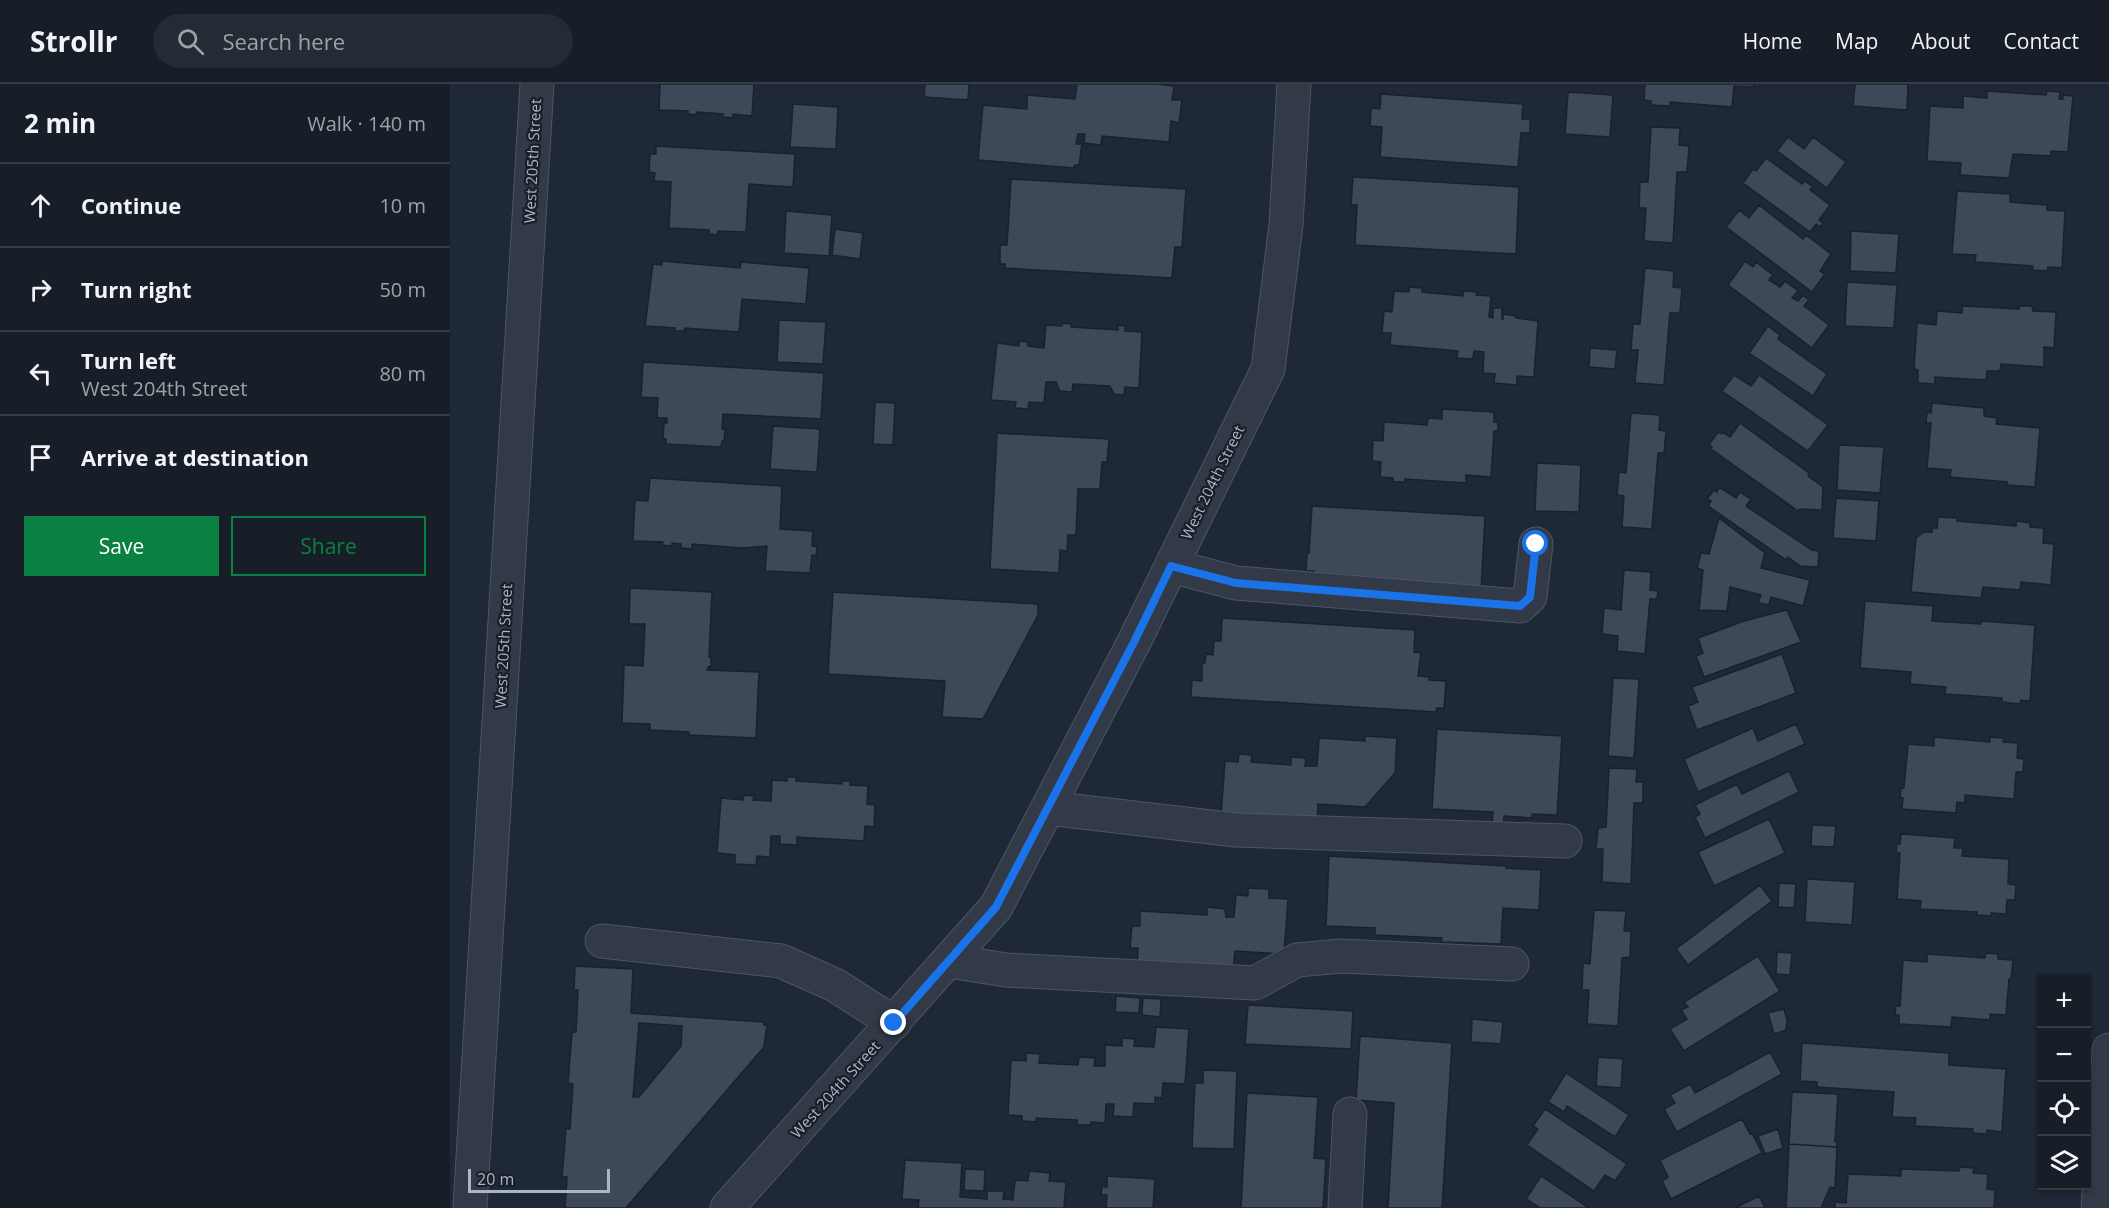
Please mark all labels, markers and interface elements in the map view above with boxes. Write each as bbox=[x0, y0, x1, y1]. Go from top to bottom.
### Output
search box bbox=[153, 14, 573, 68]
text: Strollr bbox=[30, 22, 117, 60]
icon: search bbox=[174, 25, 207, 58]
text: Search here bbox=[222, 26, 345, 56]
text: Home bbox=[1743, 27, 1802, 55]
text: Map bbox=[1835, 27, 1878, 55]
text: About bbox=[1911, 27, 1971, 55]
text: Contact bbox=[2004, 27, 2079, 55]
street label: West 205th Street bbox=[519, 98, 545, 224]
text: 2 min bbox=[24, 105, 96, 141]
text: Walk · 140 m bbox=[307, 110, 426, 137]
icon: ahead bbox=[24, 189, 57, 222]
text: Continue bbox=[81, 190, 181, 220]
text: 10 m bbox=[379, 192, 426, 219]
icon: right bbox=[24, 273, 57, 306]
text: Turn right bbox=[81, 274, 192, 304]
text: 50 m bbox=[379, 276, 426, 303]
text: Turn left bbox=[81, 345, 176, 375]
icon: left bbox=[24, 357, 57, 390]
text: 80 m bbox=[379, 360, 426, 387]
text: West 204th Street bbox=[81, 375, 247, 402]
street label: West 204th Street bbox=[1176, 422, 1248, 542]
icon: arrive bbox=[24, 441, 57, 474]
text: Arrive at destination bbox=[81, 442, 309, 472]
button: Save bbox=[24, 516, 219, 576]
button: Share bbox=[231, 516, 426, 576]
route start bbox=[1522, 530, 1548, 556]
street label: West 205th Street bbox=[490, 583, 516, 709]
map controls bbox=[2037, 974, 2091, 1190]
button: + bbox=[2037, 974, 2091, 1028]
route end bbox=[880, 1009, 906, 1035]
button: − bbox=[2037, 1028, 2091, 1082]
street label: West 204th Street bbox=[786, 1036, 884, 1142]
button: locate bbox=[2037, 1082, 2091, 1136]
button: layers bbox=[2037, 1136, 2091, 1190]
scale bar bbox=[468, 1166, 610, 1194]
text: 20 m bbox=[477, 1168, 514, 1190]

